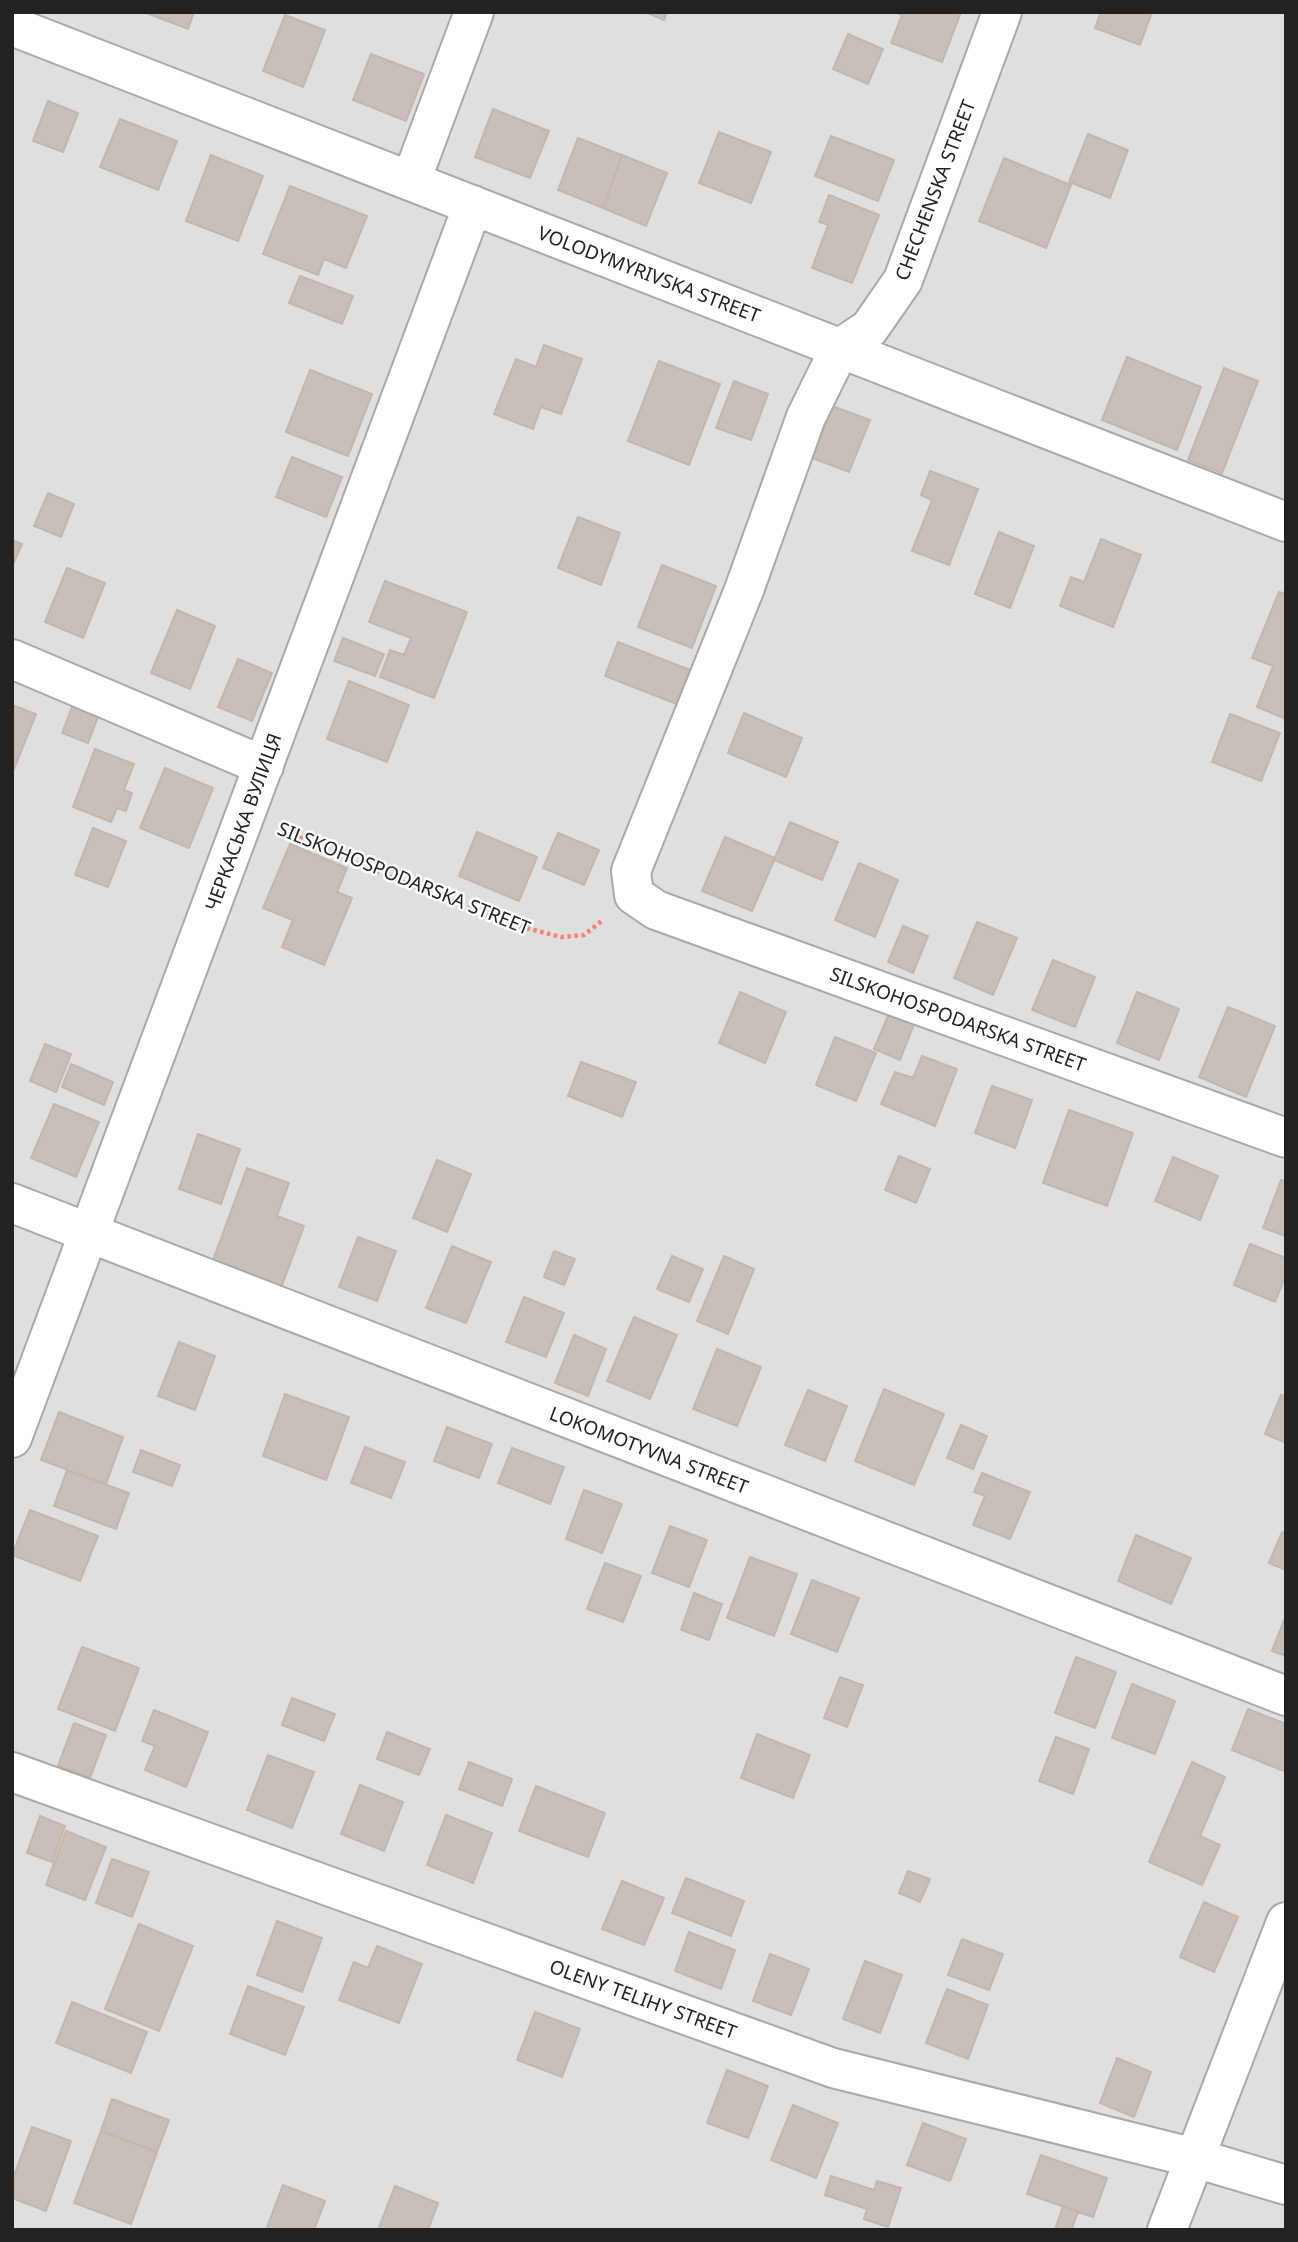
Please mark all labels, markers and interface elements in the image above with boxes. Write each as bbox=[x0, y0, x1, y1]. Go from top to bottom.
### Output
street label: CHECHENSKA STREET bbox=[889, 96, 982, 284]
street label: VOLODYMYRIVSKA STREET bbox=[534, 220, 764, 329]
street label: ЧЕРКАСЬКА ВУЛИЦЯ bbox=[199, 730, 287, 914]
street label: SILSKOHOSPODARSKA STREET bbox=[274, 815, 535, 941]
street label: SILSKOHOSPODARSKA STREET bbox=[827, 961, 1090, 1078]
street label: LOKOMOTYVNA STREET bbox=[546, 1400, 752, 1500]
street label: OLENY TELIHY STREET bbox=[546, 1953, 741, 2045]

